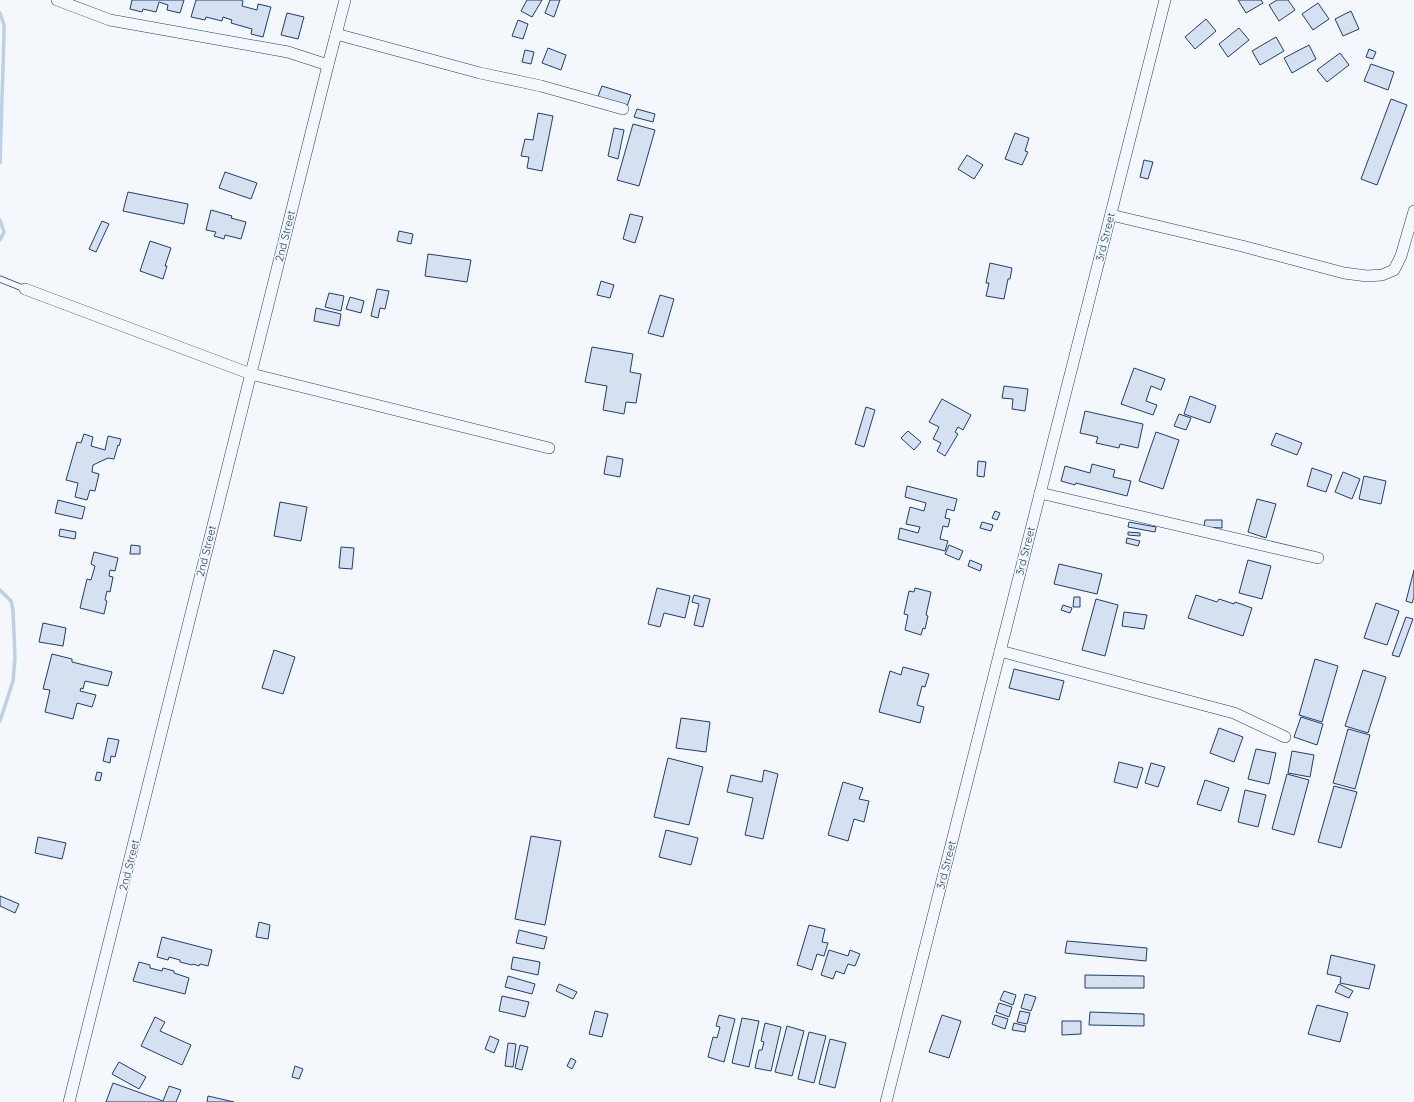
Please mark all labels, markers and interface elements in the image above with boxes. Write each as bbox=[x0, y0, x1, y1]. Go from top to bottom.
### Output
street label: 2nd Street bbox=[272, 209, 298, 263]
street label: 3rd Street bbox=[1092, 211, 1118, 263]
street label: 2nd Street bbox=[193, 524, 219, 578]
street label: 3rd Street bbox=[1012, 525, 1038, 577]
street label: 2nd Street bbox=[116, 838, 142, 892]
street label: 3rd Street bbox=[933, 839, 959, 891]

